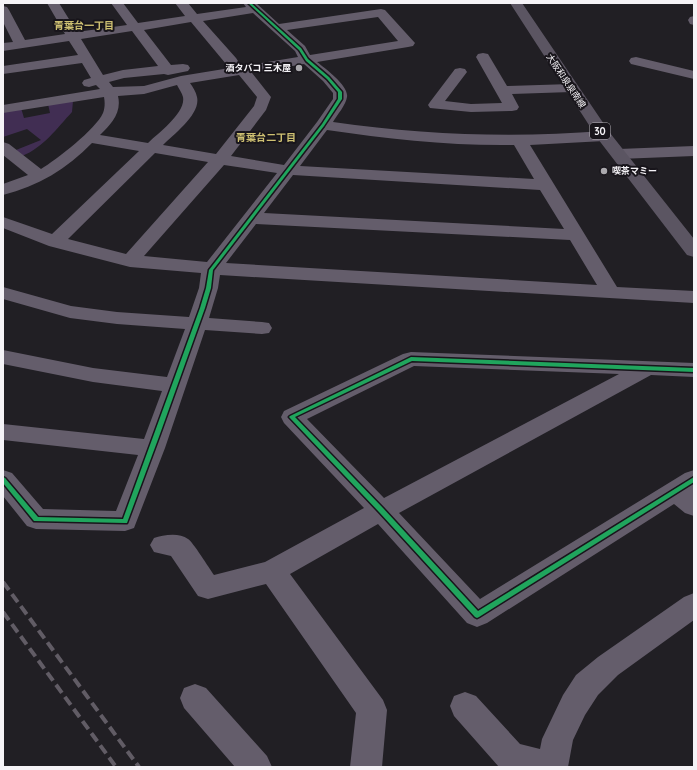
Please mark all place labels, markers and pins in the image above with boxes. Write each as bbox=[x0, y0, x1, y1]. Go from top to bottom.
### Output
place label: 酒タバコ 三木屋 bbox=[225, 62, 291, 73]
marker: 酒タバコ 三木屋 bbox=[294, 63, 304, 73]
place label: 喫茶マミー bbox=[612, 165, 657, 176]
marker: 喫茶マミー bbox=[599, 166, 609, 176]

